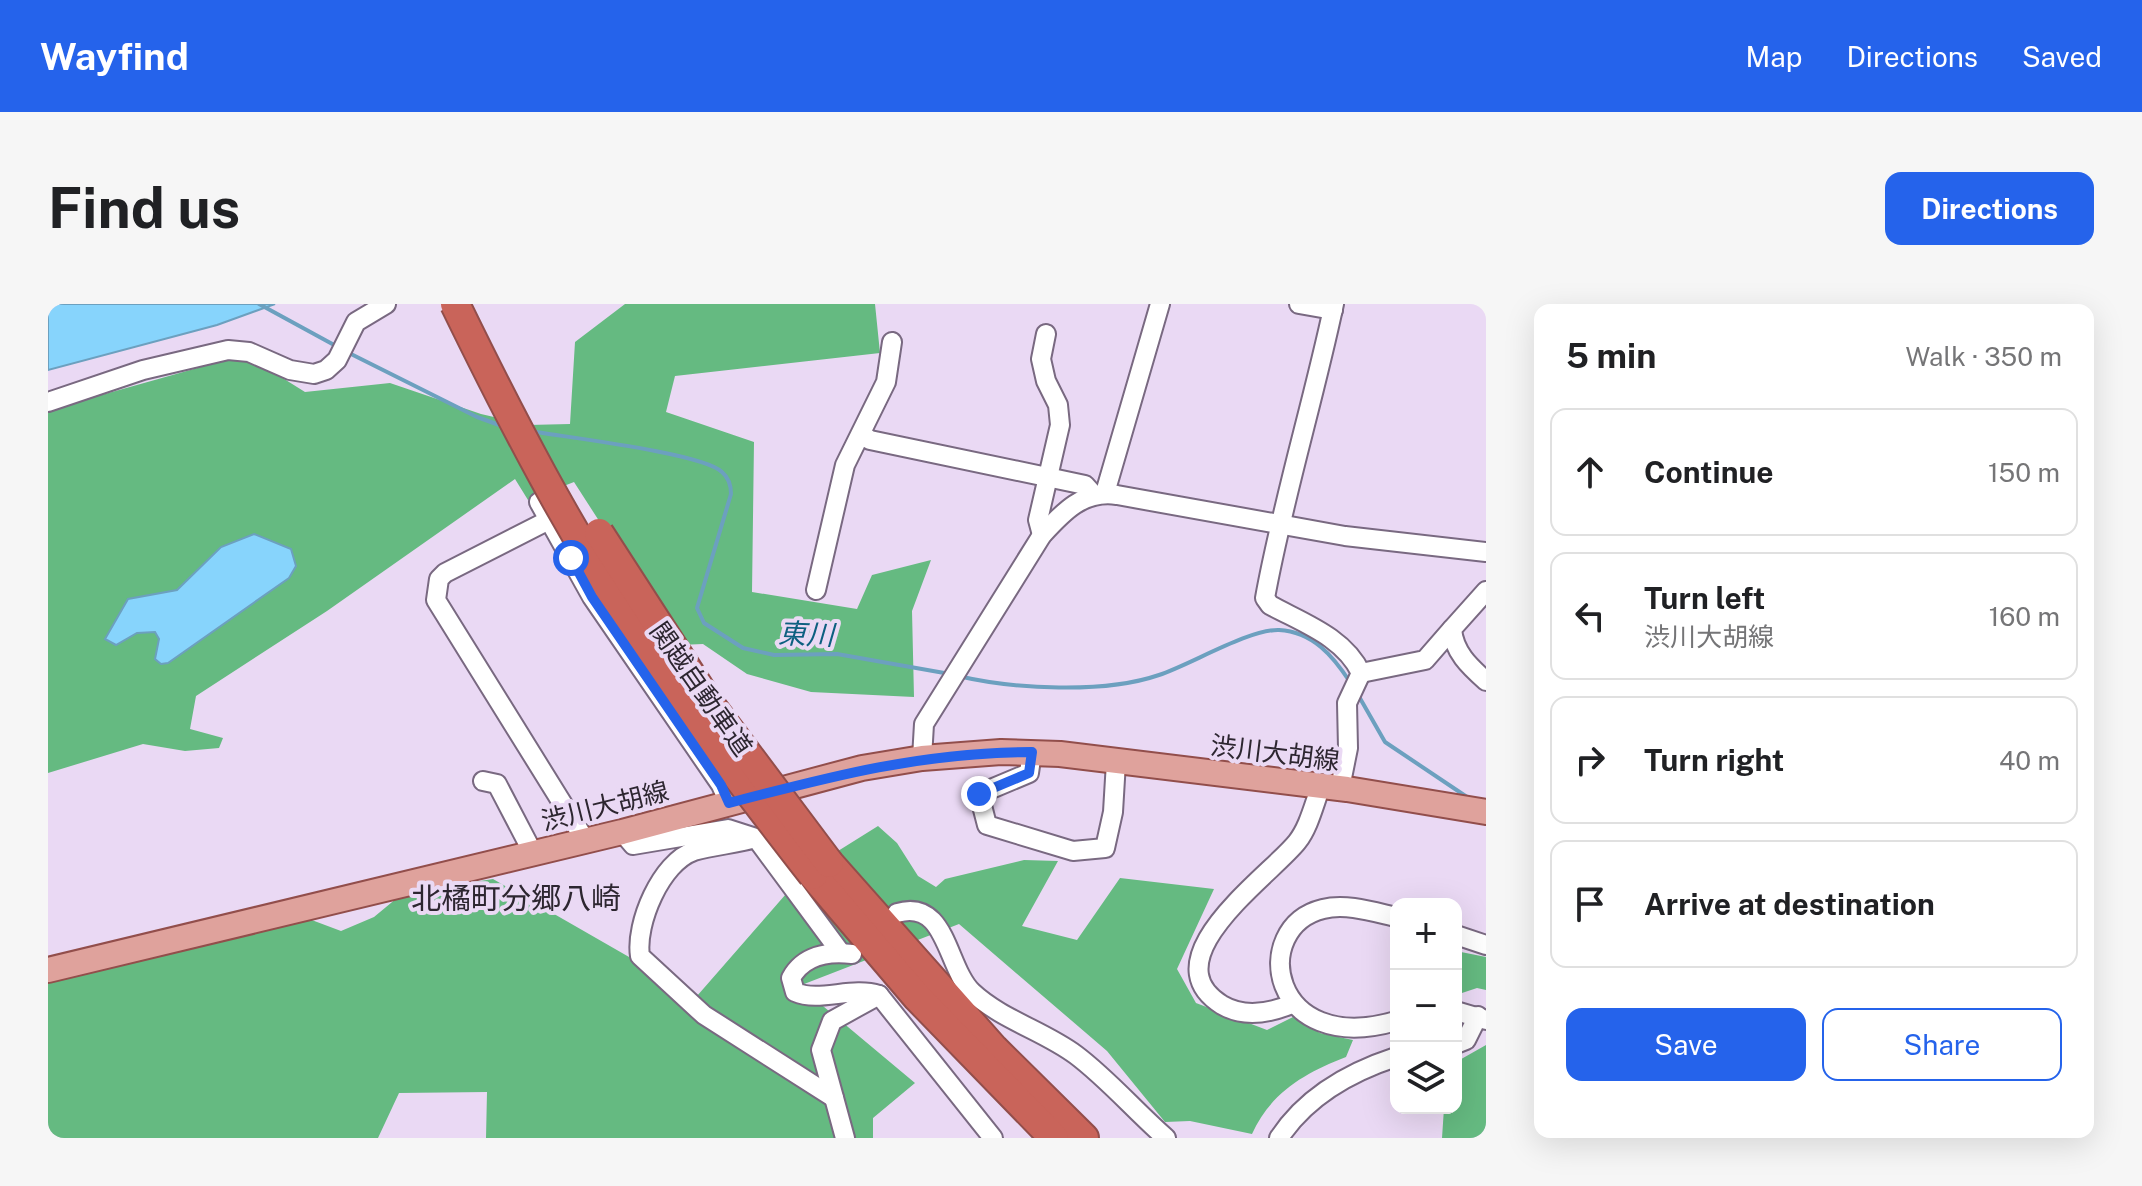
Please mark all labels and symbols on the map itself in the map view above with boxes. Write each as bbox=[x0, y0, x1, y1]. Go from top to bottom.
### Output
route start bbox=[553, 540, 589, 576]
street label: 関越自動車道 bbox=[644, 616, 759, 762]
water label: 東川 bbox=[777, 616, 838, 651]
street label: 渋川大胡線 bbox=[1209, 729, 1341, 776]
street label: 渋川大胡線 bbox=[538, 775, 672, 836]
route end bbox=[961, 776, 997, 812]
district label: 北橘町分郷八崎 bbox=[411, 880, 621, 916]

